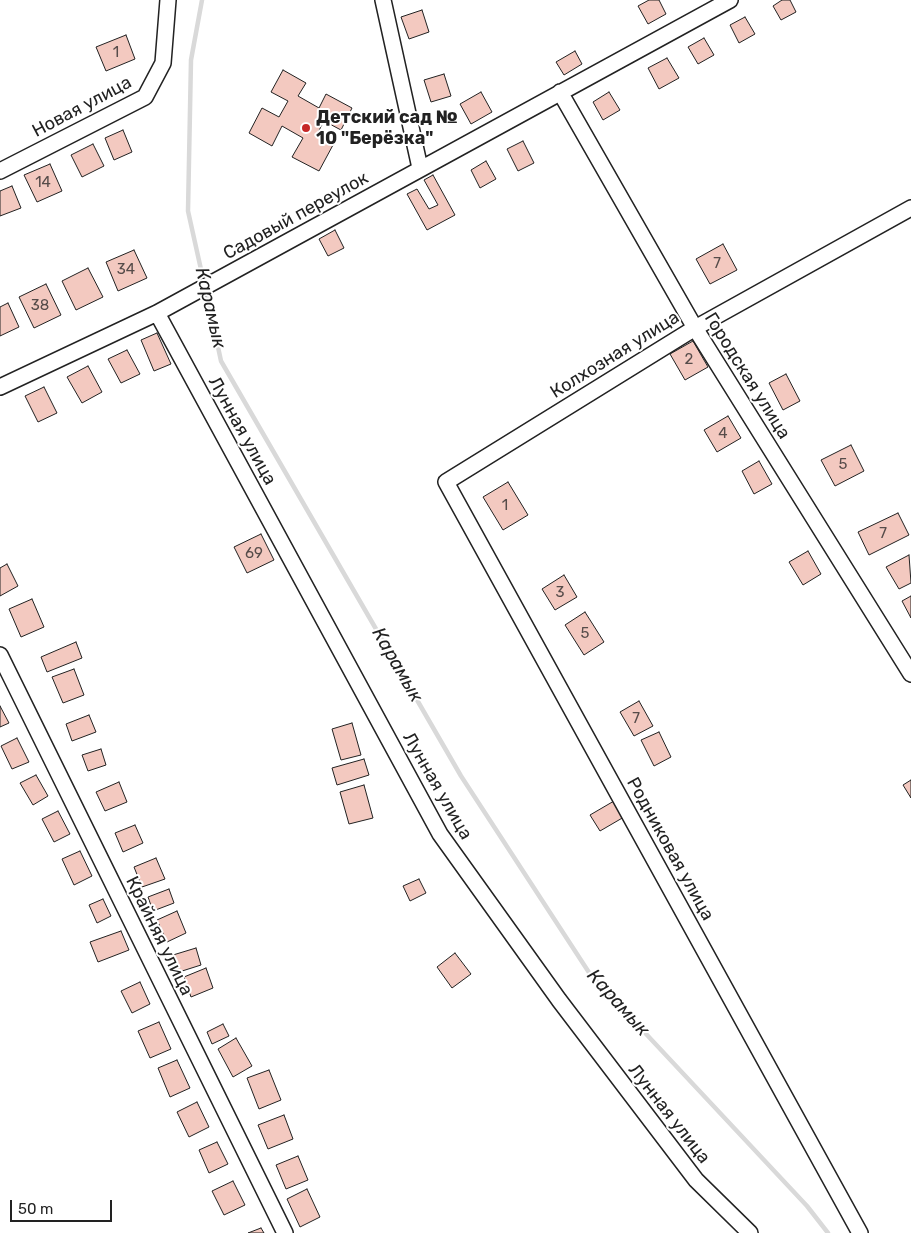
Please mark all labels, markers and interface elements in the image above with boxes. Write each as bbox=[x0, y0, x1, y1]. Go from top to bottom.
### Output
house number: 1 bbox=[113, 44, 119, 62]
street label: Новая улица bbox=[29, 72, 135, 142]
place label: Детский сад № 10 "Берёзка" bbox=[316, 107, 458, 150]
marker: Детский сад № 10 "Берёзка" bbox=[300, 122, 312, 134]
street label: Садовый переулок bbox=[220, 167, 372, 265]
house number: 14 bbox=[35, 174, 51, 192]
house number: 7 bbox=[713, 255, 721, 273]
house number: 34 bbox=[117, 261, 135, 279]
water label: Карамык bbox=[190, 265, 230, 351]
house number: 38 bbox=[31, 297, 49, 315]
street label: Колхозная улица bbox=[547, 307, 683, 403]
street label: Городская улица bbox=[699, 309, 795, 443]
house number: 2 bbox=[685, 351, 693, 369]
street label: Лунная улица bbox=[203, 373, 281, 489]
house number: 4 bbox=[718, 425, 728, 443]
house number: 5 bbox=[839, 456, 847, 474]
house number: 1 bbox=[502, 497, 508, 515]
house number: 7 bbox=[879, 525, 887, 543]
house number: 69 bbox=[245, 545, 263, 563]
house number: 3 bbox=[555, 584, 565, 602]
water label: Карамык bbox=[367, 624, 427, 706]
house number: 5 bbox=[581, 625, 589, 643]
house number: 7 bbox=[632, 710, 640, 728]
street label: Лунная улица bbox=[398, 728, 476, 844]
street label: Родниковая улица bbox=[622, 774, 718, 924]
street label: Крайняя улица bbox=[121, 873, 197, 999]
water label: Карамык bbox=[582, 965, 654, 1041]
street label: Лунная улица bbox=[623, 1060, 715, 1168]
scale bar bbox=[12, 1190, 115, 1222]
text: 50 m bbox=[18, 1200, 53, 1218]

